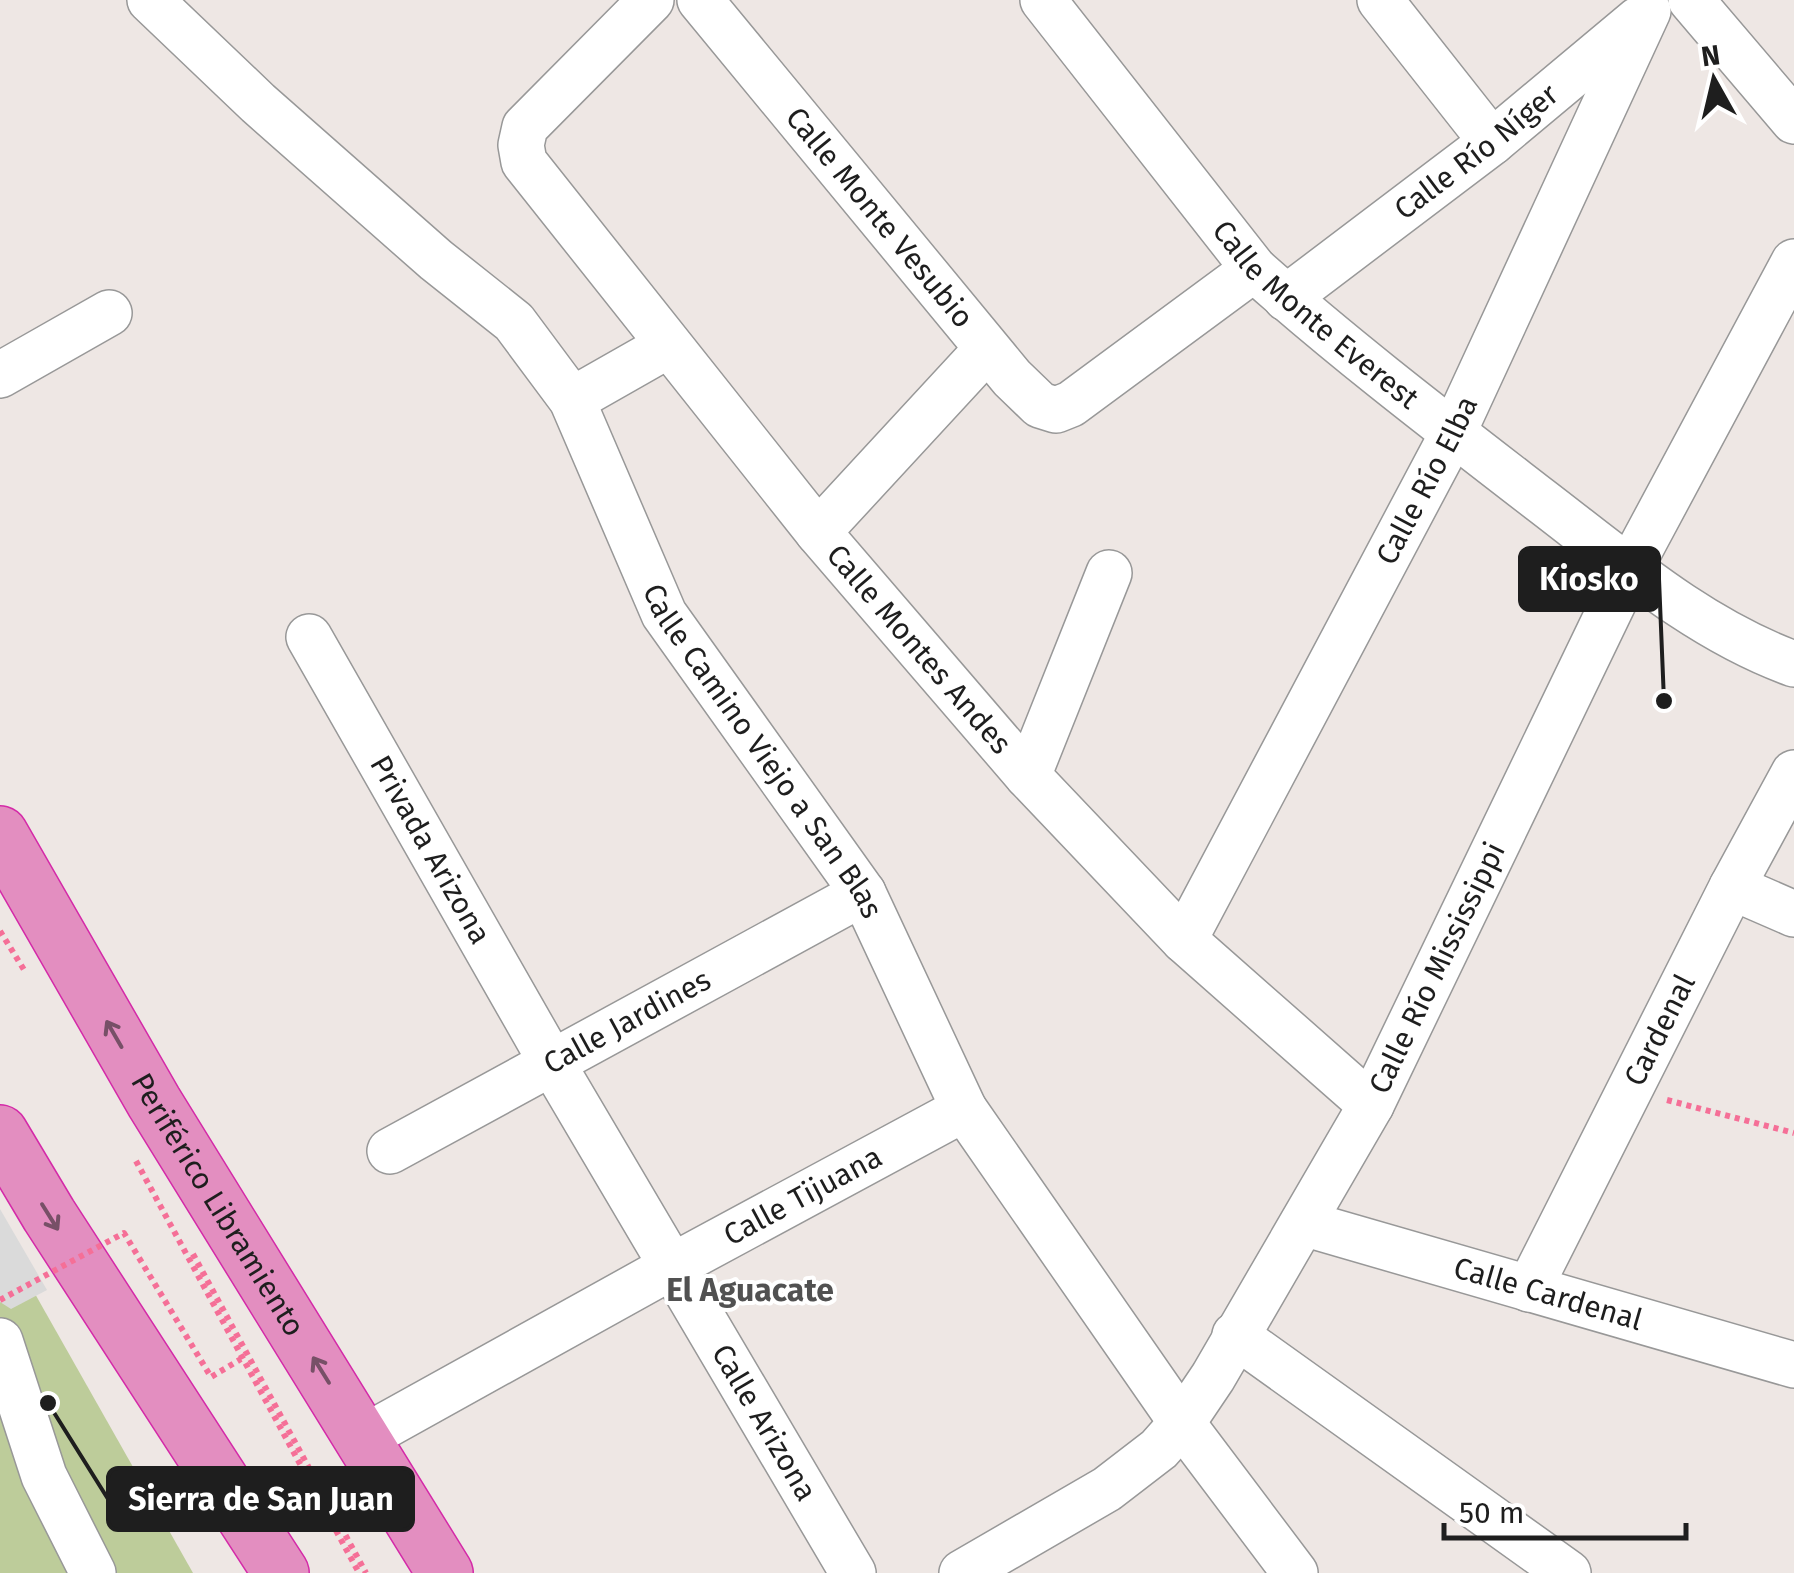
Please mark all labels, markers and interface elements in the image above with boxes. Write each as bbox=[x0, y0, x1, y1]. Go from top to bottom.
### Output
north arrow bbox=[1664, 30, 1764, 130]
text: N bbox=[1699, 38, 1722, 73]
street label: Calle Río Níger bbox=[1387, 76, 1566, 227]
street label: Calle Monte Vesubio bbox=[778, 100, 981, 335]
street label: Calle Monte Everest bbox=[1205, 213, 1426, 417]
street label: Calle Río Elba bbox=[1368, 390, 1485, 571]
street label: Calle Montes Andes bbox=[819, 537, 1019, 761]
callout: Kiosko bbox=[1520, 548, 1659, 610]
text: Kiosko bbox=[1539, 560, 1639, 598]
street label: Calle Camino Viejo a San Blas bbox=[635, 578, 890, 924]
street label: Privada Arizona bbox=[362, 749, 498, 951]
street label: Calle Río Mississippi bbox=[1361, 836, 1513, 1100]
street label: Calle Jardines bbox=[537, 962, 717, 1082]
street label: Cardenal bbox=[1617, 968, 1703, 1092]
one-way arrow bbox=[104, 1019, 124, 1049]
street label: Periférico Libramiento bbox=[123, 1067, 312, 1343]
street label: Calle Tijuana bbox=[717, 1139, 888, 1253]
one-way arrow bbox=[40, 1202, 60, 1230]
street label: Calle Cardenal bbox=[1450, 1250, 1647, 1338]
district label: El Aguacate bbox=[666, 1271, 834, 1309]
street label: Calle Arizona bbox=[704, 1338, 824, 1508]
one-way arrow bbox=[311, 1356, 331, 1385]
callout: Sierra de San Juan bbox=[108, 1468, 413, 1530]
scale bar bbox=[1444, 1478, 1686, 1540]
text: Sierra de San Juan bbox=[128, 1480, 394, 1518]
text: 50 m bbox=[1459, 1495, 1524, 1531]

